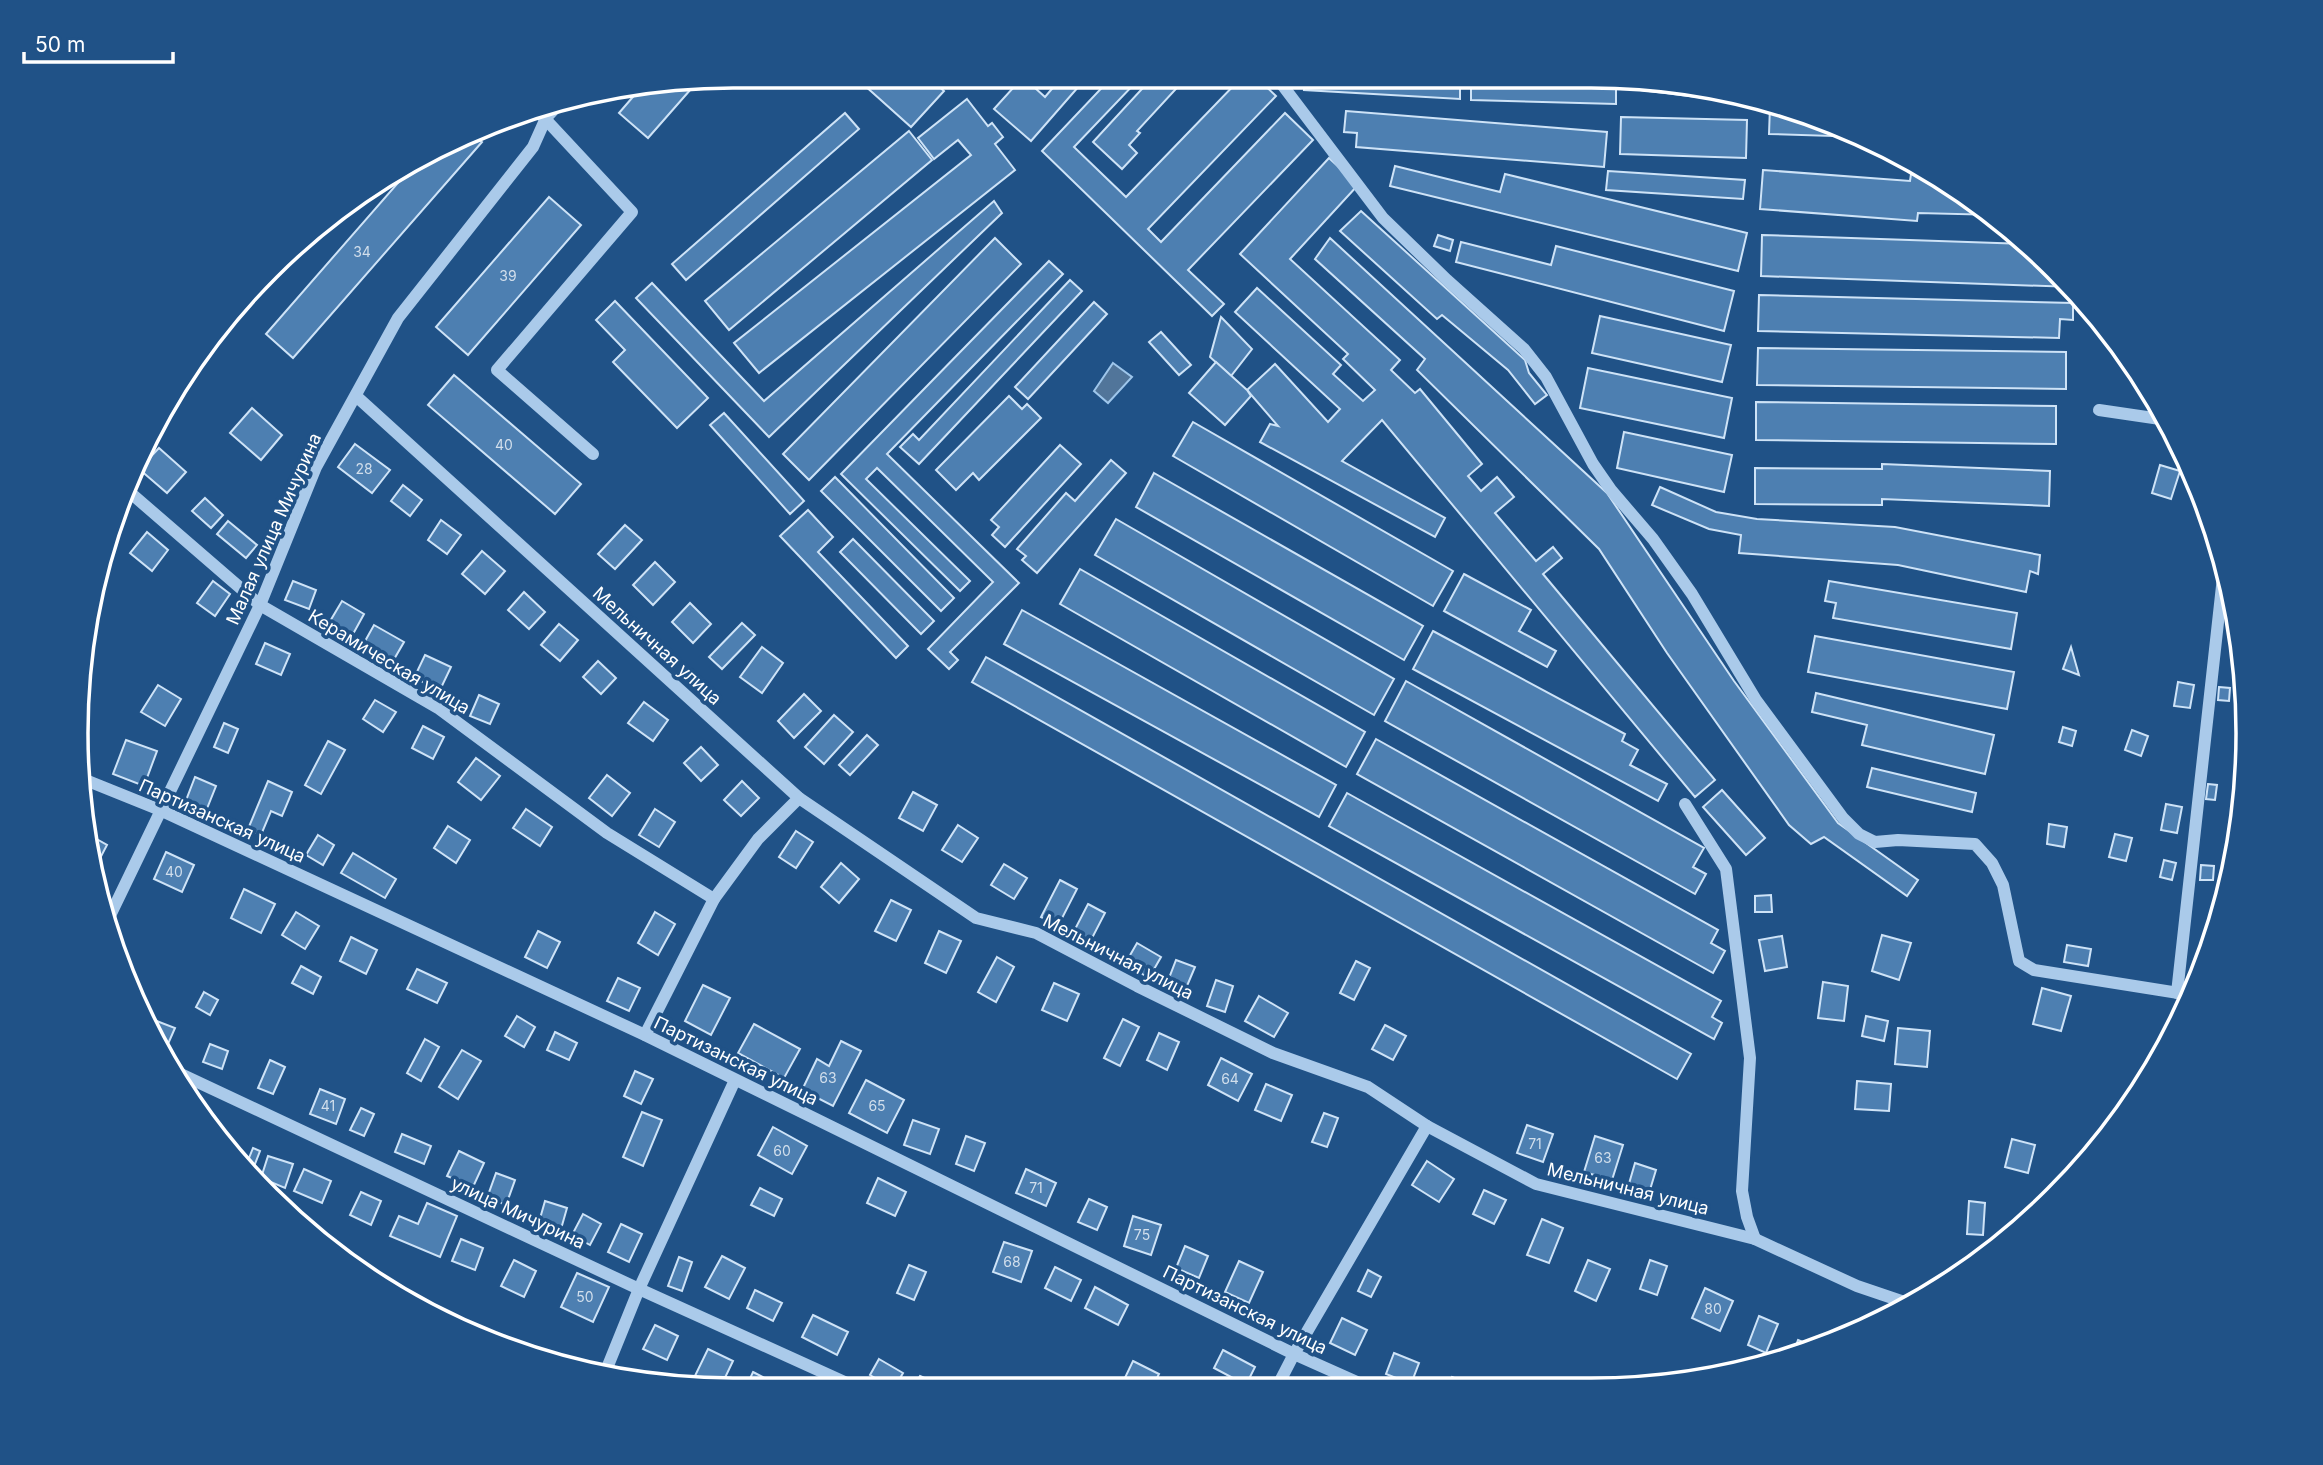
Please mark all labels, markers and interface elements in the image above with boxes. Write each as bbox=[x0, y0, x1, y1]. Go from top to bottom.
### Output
scale bar bbox=[24, 21, 173, 65]
text: 50 m bbox=[35, 32, 85, 57]
house number: 34 bbox=[353, 243, 371, 260]
house number: 39 bbox=[499, 267, 517, 284]
street label: Малая улица Мичурина bbox=[222, 430, 325, 628]
house number: 40 bbox=[495, 436, 513, 453]
house number: 28 bbox=[355, 460, 373, 477]
street label: Мельничная улица bbox=[589, 582, 726, 709]
street label: Керамическая улица bbox=[305, 605, 474, 718]
street label: Партизанская улица bbox=[136, 774, 309, 867]
house number: 40 bbox=[165, 863, 183, 880]
street label: Мельничная улица bbox=[1040, 910, 1197, 1004]
street label: Партизанская улица bbox=[651, 1012, 822, 1109]
house number: 63 bbox=[819, 1069, 837, 1086]
house number: 64 bbox=[1221, 1070, 1239, 1087]
house number: 41 bbox=[321, 1097, 335, 1114]
house number: 65 bbox=[868, 1097, 886, 1114]
house number: 71 bbox=[1528, 1135, 1542, 1152]
house number: 60 bbox=[773, 1142, 791, 1159]
house number: 63 bbox=[1594, 1149, 1612, 1166]
street label: Мельничная улица bbox=[1545, 1158, 1711, 1219]
street label: улица Мичурина bbox=[448, 1172, 589, 1253]
house number: 71 bbox=[1029, 1179, 1043, 1196]
house number: 75 bbox=[1134, 1226, 1150, 1243]
house number: 68 bbox=[1003, 1253, 1021, 1270]
street label: Партизанская улица bbox=[1160, 1261, 1331, 1358]
house number: 50 bbox=[576, 1288, 594, 1305]
house number: 80 bbox=[1704, 1300, 1722, 1317]

